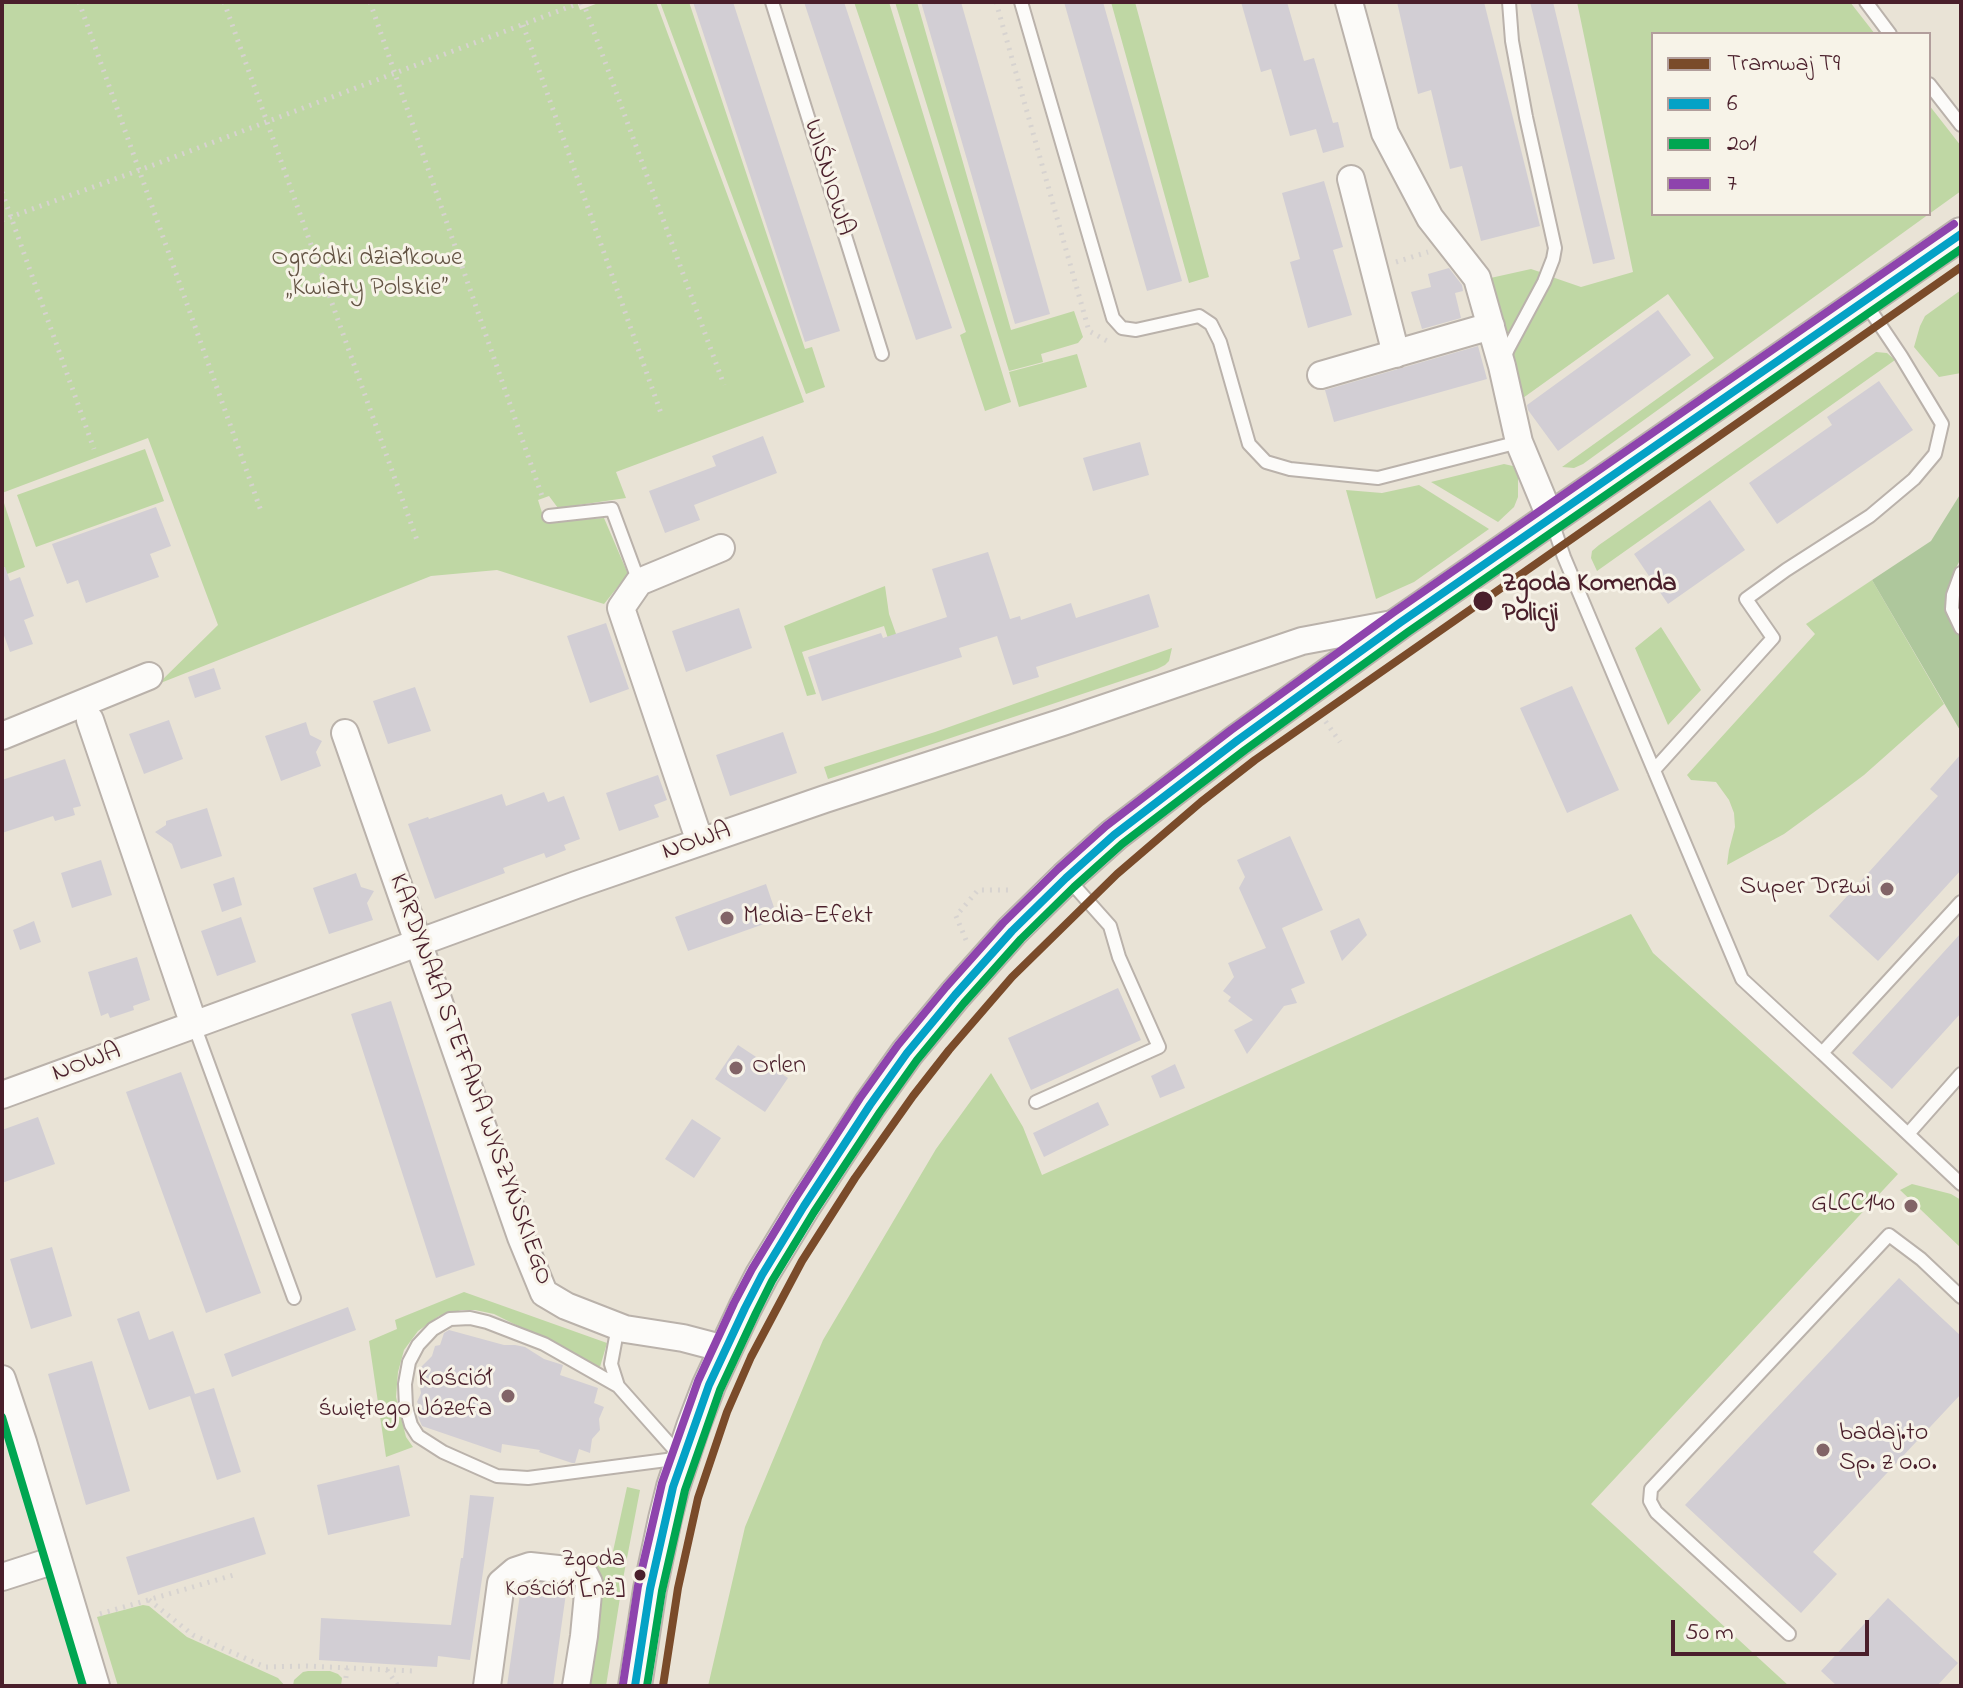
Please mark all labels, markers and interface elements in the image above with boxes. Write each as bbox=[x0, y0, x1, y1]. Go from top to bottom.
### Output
legend bbox=[1651, 32, 1931, 216]
text: Tramwaj T9 bbox=[1727, 47, 1840, 82]
text: 6 bbox=[1727, 87, 1738, 122]
street label: WIŚNIOWA bbox=[795, 116, 859, 240]
text: 201 bbox=[1727, 127, 1757, 162]
text: 7 bbox=[1727, 167, 1737, 202]
park label: Ogródki działkowe „Kwiaty Polskie” bbox=[271, 244, 463, 306]
place label: Zgoda Komenda Policji bbox=[1502, 570, 1677, 632]
marker: Zgoda Komenda Policji bbox=[1471, 589, 1495, 613]
street label: NOWA bbox=[658, 817, 736, 869]
street label: KARDYNAŁA STEFANA WYSZYŃSKIEGO bbox=[380, 870, 558, 1290]
place label: Super Drzwi bbox=[1739, 873, 1871, 905]
marker: Super Drzwi bbox=[1878, 880, 1896, 898]
place label: Media-Efekt bbox=[743, 902, 873, 934]
marker: Media-Efekt bbox=[718, 909, 736, 927]
street label: NOWA bbox=[48, 1037, 126, 1091]
place label: Orlen bbox=[752, 1052, 806, 1084]
marker: Orlen bbox=[727, 1059, 745, 1077]
place label: GLCC140 bbox=[1811, 1190, 1895, 1222]
marker: GLCC140 bbox=[1902, 1197, 1920, 1215]
place label: Kościół świętego Józefa bbox=[318, 1365, 492, 1426]
marker: Kościół świętego Józefa bbox=[499, 1387, 517, 1405]
place label: badaj.to Sp. z o.o. bbox=[1839, 1419, 1937, 1480]
marker: badaj.to Sp. z o.o. bbox=[1814, 1441, 1832, 1459]
place label: Zgoda Kościół [nż] bbox=[505, 1547, 625, 1603]
marker: Zgoda Kościół [nż] bbox=[632, 1567, 648, 1583]
scale bar bbox=[1675, 1604, 1873, 1654]
text: 50 m bbox=[1685, 1616, 1734, 1651]

